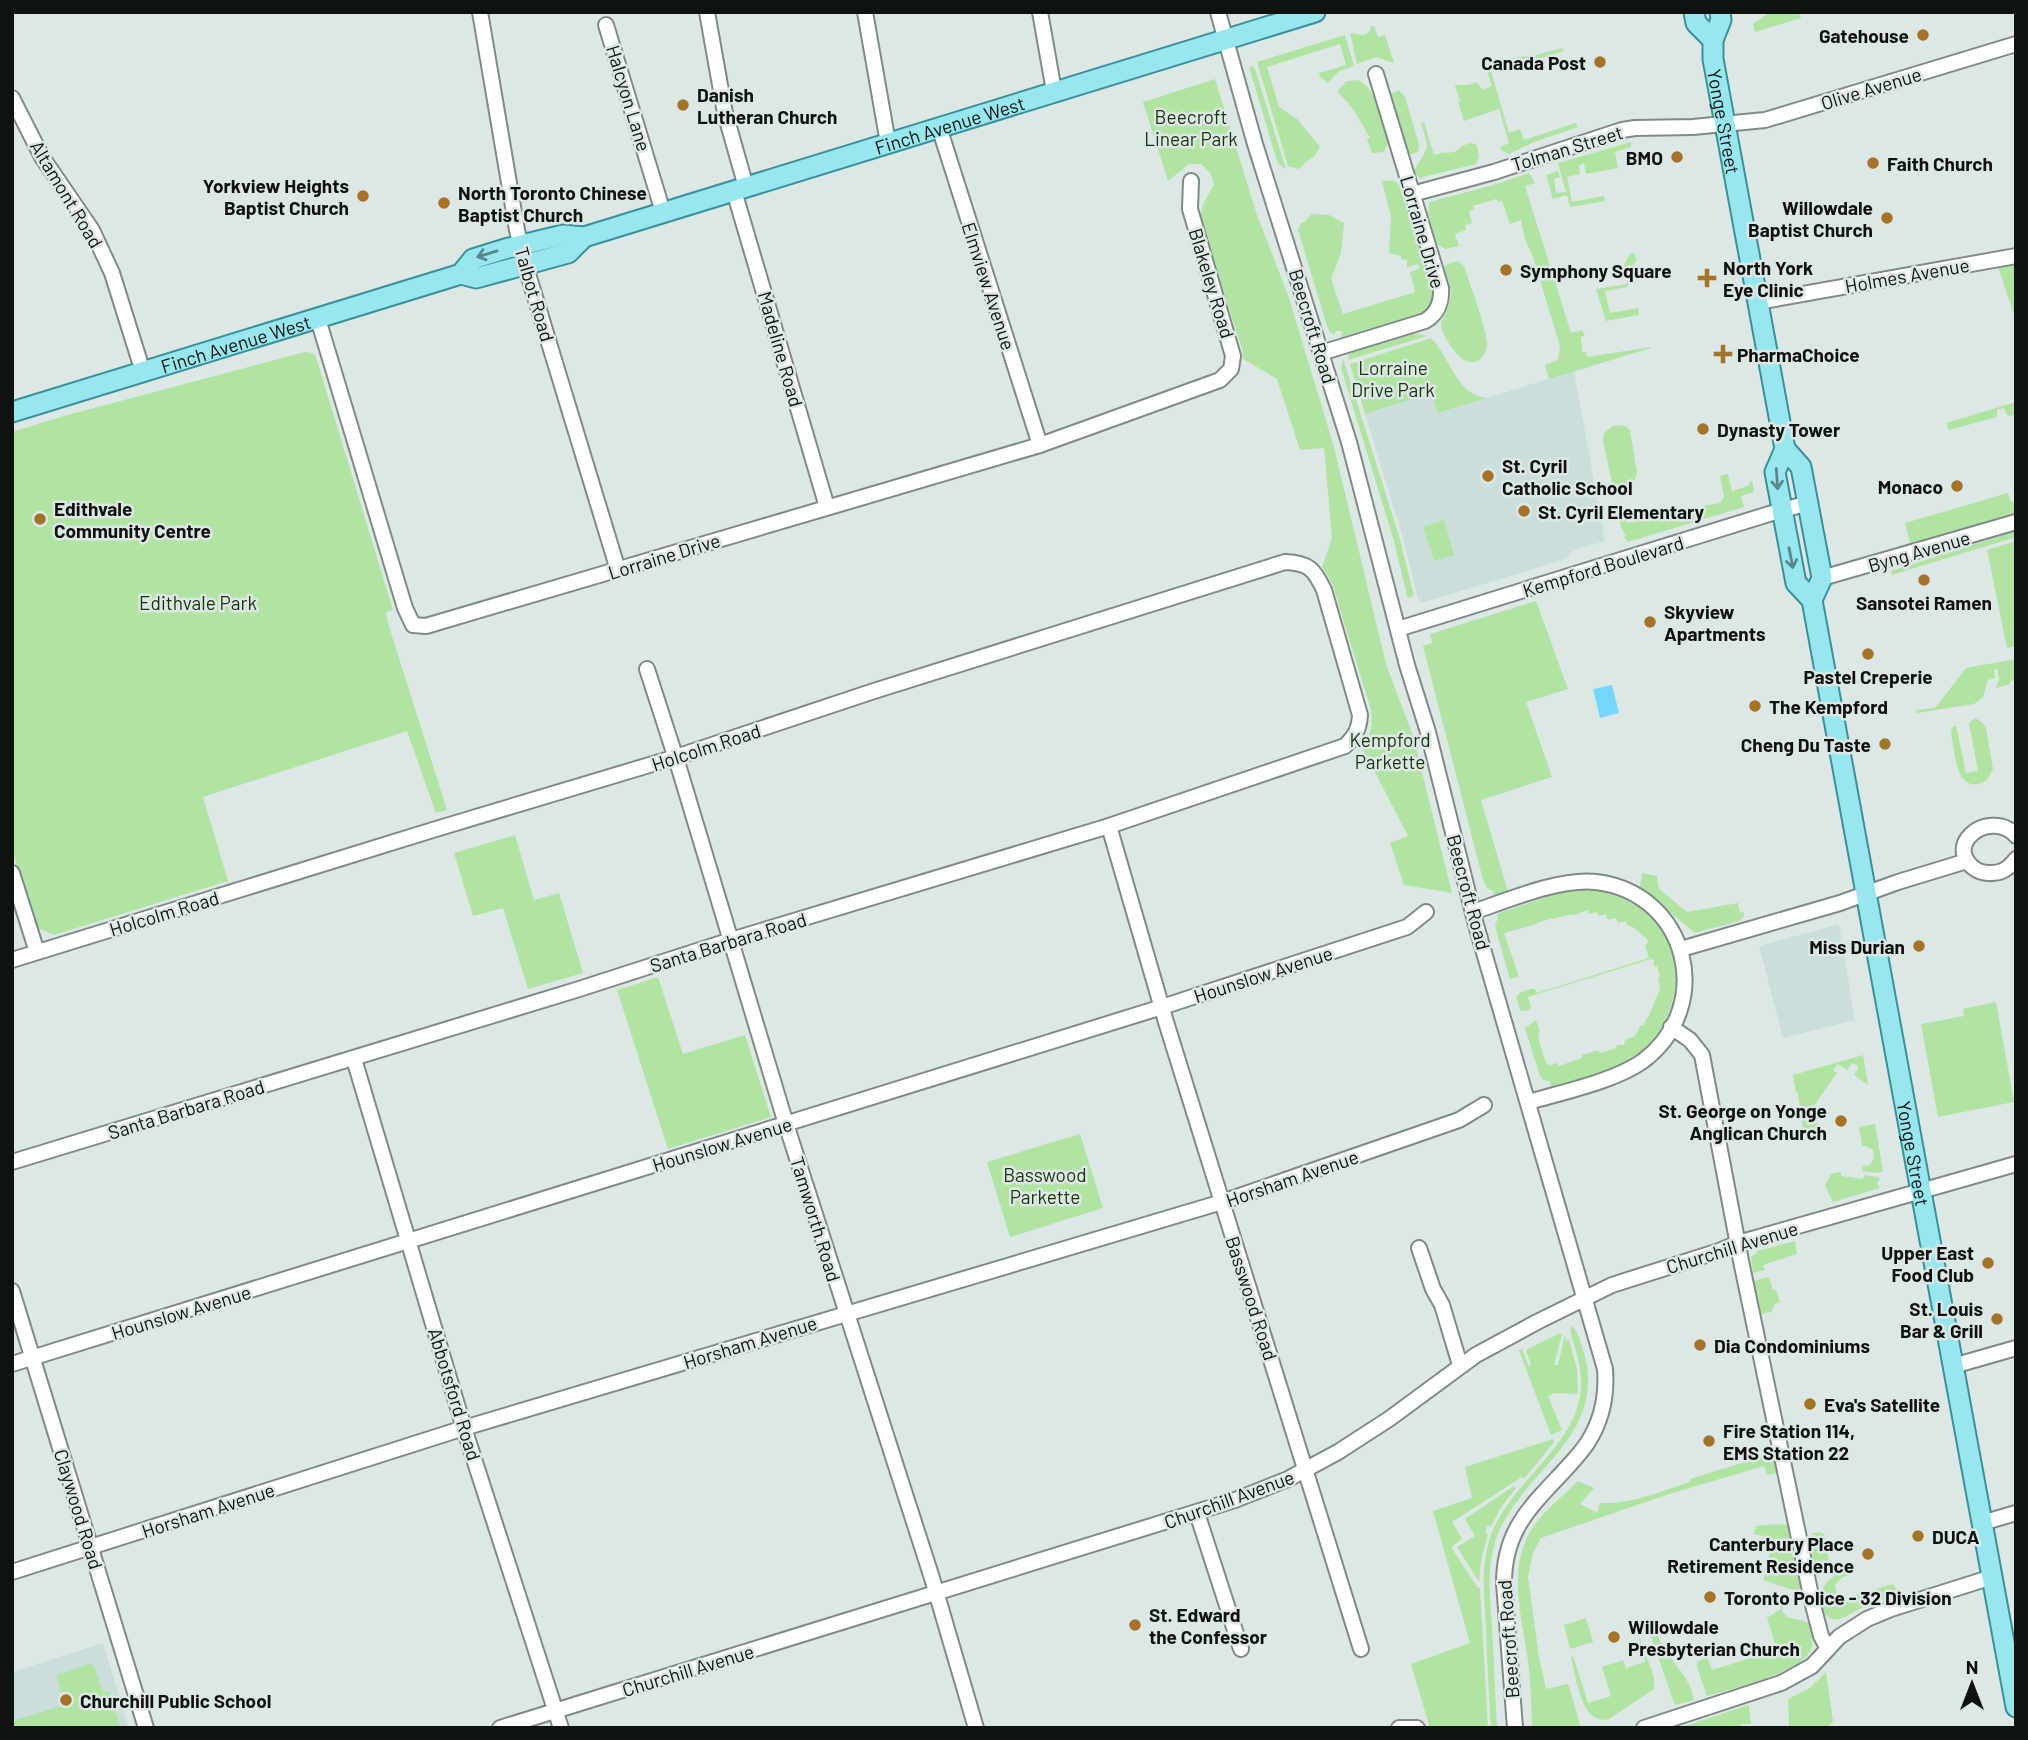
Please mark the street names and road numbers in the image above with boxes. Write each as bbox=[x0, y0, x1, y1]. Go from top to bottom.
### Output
street label: Halcyon Lane bbox=[602, 42, 656, 154]
street label: Olive Avenue bbox=[1818, 62, 1924, 114]
street label: Yonge Street bbox=[1704, 67, 1745, 176]
street label: Finch Avenue West bbox=[872, 91, 1027, 158]
street label: Tolman Street bbox=[1508, 120, 1626, 176]
street label: Altamont Road bbox=[26, 136, 108, 252]
street label: Lorraine Drive bbox=[1396, 173, 1450, 291]
street label: Elmview Avenue bbox=[958, 219, 1020, 353]
street label: Blakeley Road bbox=[1184, 225, 1240, 341]
street label: Talbot Road bbox=[510, 244, 560, 344]
street label: Holmes Avenue bbox=[1843, 253, 1971, 297]
street label: Beecroft Road bbox=[1285, 266, 1341, 386]
street label: Madeline Road bbox=[754, 289, 808, 409]
street label: Finch Avenue West bbox=[158, 309, 313, 377]
street label: Byng Avenue bbox=[1865, 525, 1973, 577]
street label: Lorraine Drive bbox=[605, 528, 723, 584]
street label: Kempford Boulevard bbox=[1520, 531, 1686, 601]
street label: Holcolm Road bbox=[649, 719, 763, 775]
street label: Beecroft Road bbox=[1443, 832, 1495, 952]
street label: Holcolm Road bbox=[106, 885, 222, 941]
street label: Santa Barbara Road bbox=[647, 907, 809, 977]
street label: Hounslow Avenue bbox=[1191, 941, 1335, 1007]
street label: Santa Barbara Road bbox=[105, 1074, 267, 1144]
street label: Yonge Street bbox=[1893, 1099, 1935, 1208]
street label: Hounslow Avenue bbox=[650, 1112, 794, 1176]
street label: Horsham Avenue bbox=[1223, 1145, 1361, 1211]
street label: Tamworth Road bbox=[786, 1154, 846, 1284]
street label: Churchill Avenue bbox=[1663, 1216, 1801, 1278]
street label: Basswood Road bbox=[1221, 1233, 1283, 1363]
street label: Hounslow Avenue bbox=[109, 1280, 253, 1344]
street label: Horsham Avenue bbox=[680, 1311, 820, 1373]
street label: Abbotsford Road bbox=[424, 1325, 486, 1463]
street label: Claywood Road bbox=[50, 1446, 108, 1572]
street label: Churchill Avenue bbox=[1161, 1465, 1297, 1533]
street label: Horsham Avenue bbox=[139, 1478, 277, 1542]
street label: Beecroft Road bbox=[1492, 1579, 1524, 1699]
street label: Churchill Avenue bbox=[619, 1639, 757, 1701]

